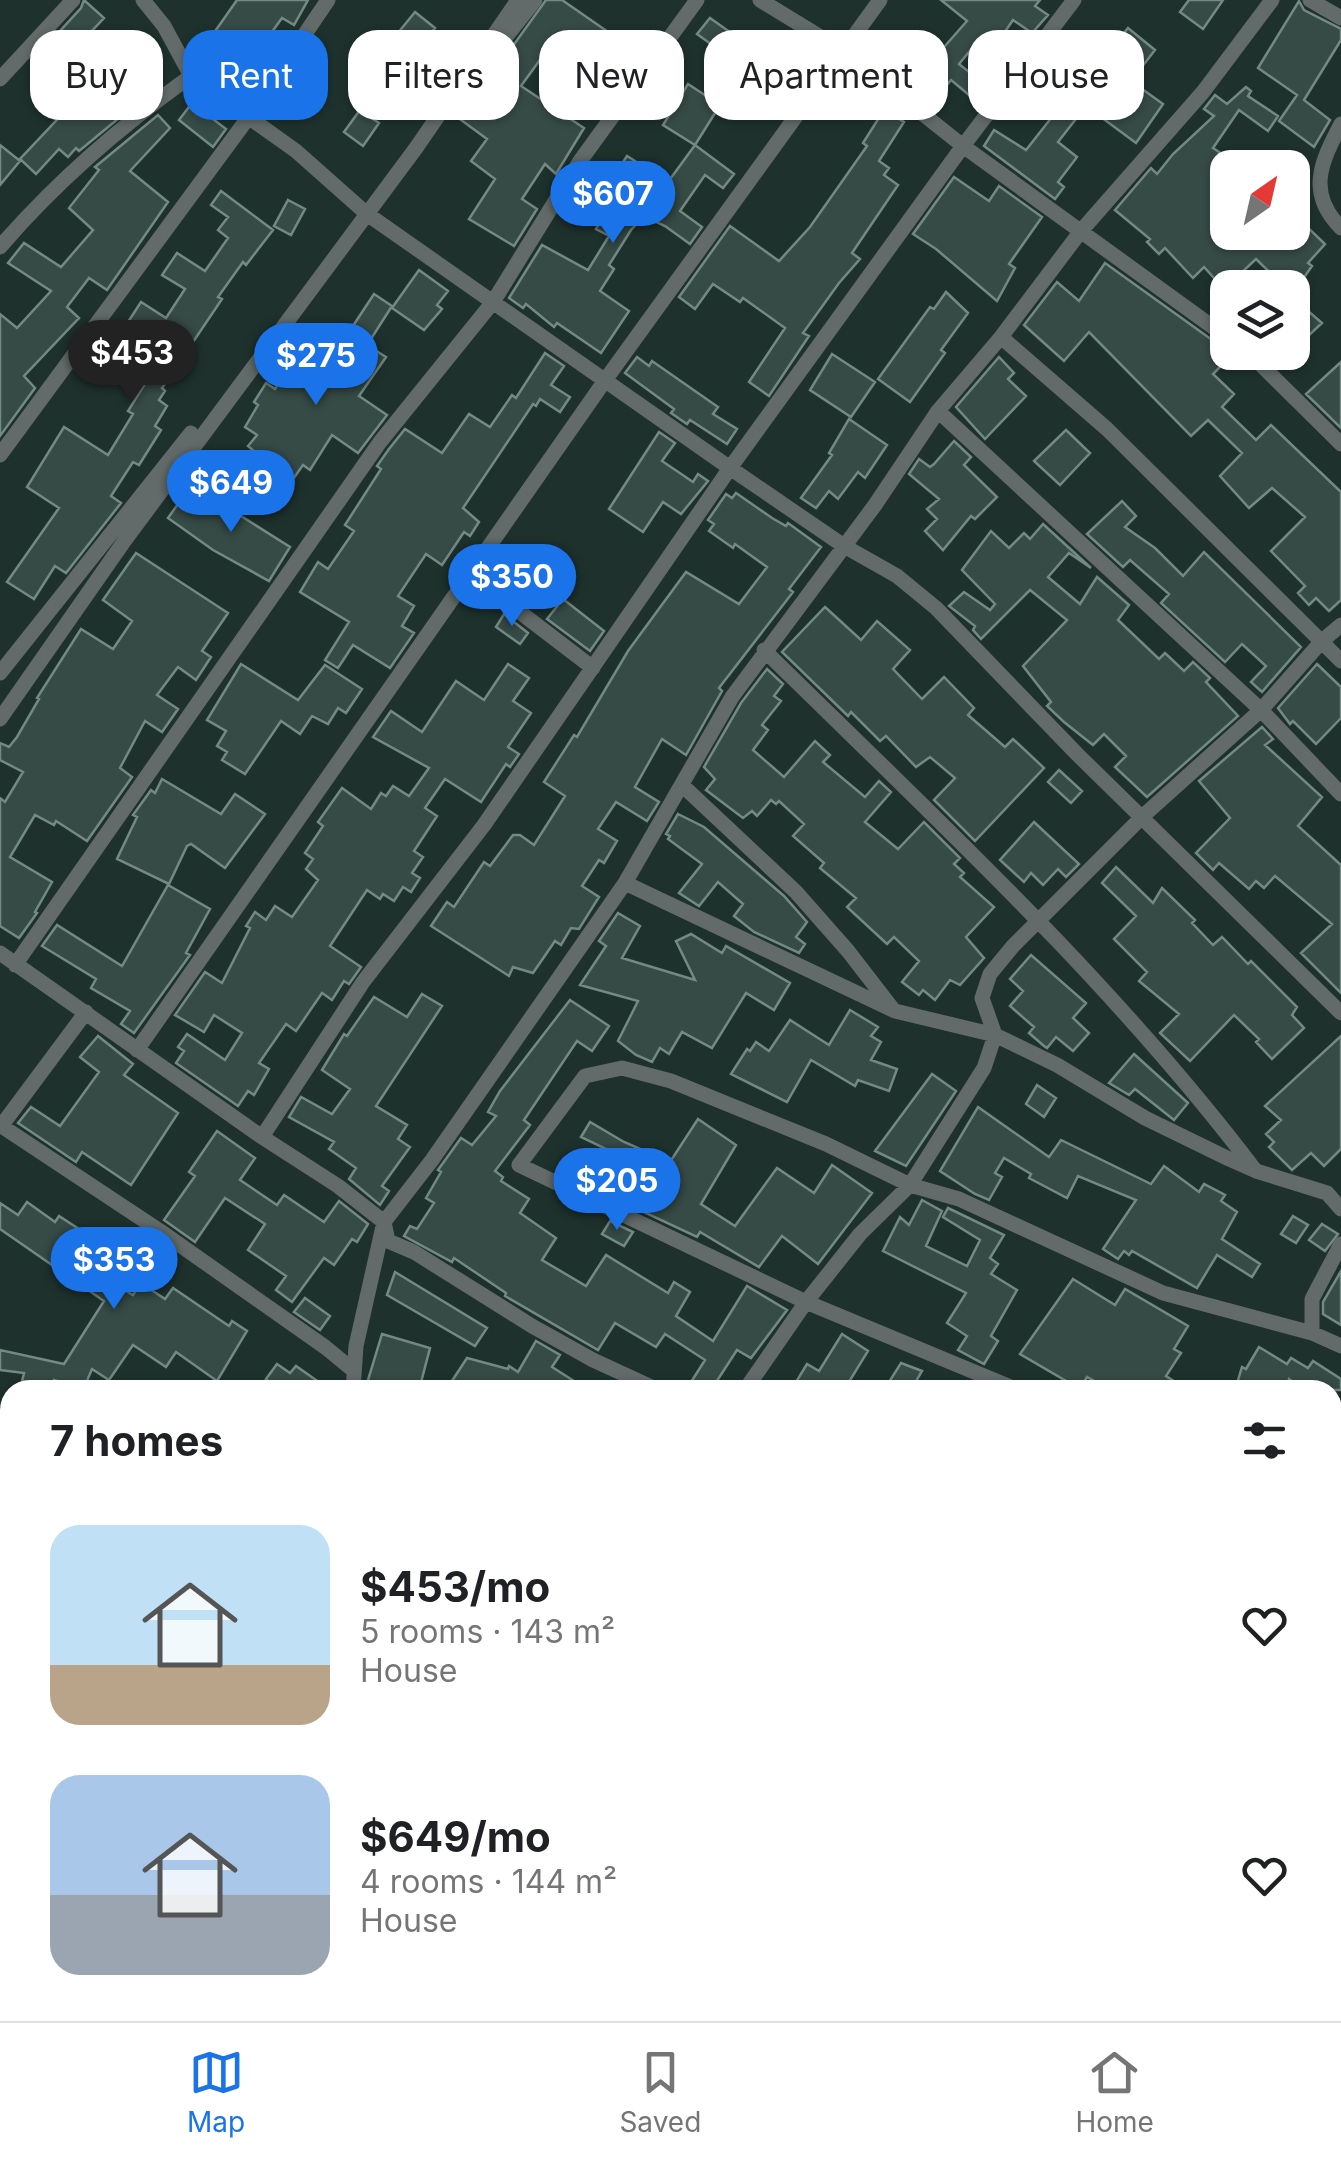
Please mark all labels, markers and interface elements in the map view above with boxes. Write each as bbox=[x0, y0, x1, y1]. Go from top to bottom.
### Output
chip: Buy bbox=[30, 30, 163, 120]
chip: Rent bbox=[183, 30, 328, 120]
chip: Filters bbox=[348, 30, 519, 120]
chip: New bbox=[539, 30, 684, 120]
chip: Apartment bbox=[704, 30, 948, 120]
chip: House bbox=[968, 30, 1144, 120]
north arrow bbox=[1210, 150, 1310, 250]
map controls bbox=[1210, 150, 1310, 370]
pin: $607 bbox=[554, 161, 672, 246]
text: $607 bbox=[572, 174, 654, 213]
button: layers bbox=[1210, 270, 1310, 370]
pin: $453 bbox=[73, 320, 191, 405]
pin: $275 bbox=[257, 323, 375, 408]
text: $453 bbox=[90, 333, 174, 372]
text: $275 bbox=[276, 336, 356, 375]
pin: $649 bbox=[172, 450, 290, 535]
text: $649 bbox=[189, 463, 273, 502]
pin: $350 bbox=[453, 544, 571, 629]
text: $350 bbox=[470, 557, 554, 596]
pin: $205 bbox=[558, 1148, 676, 1233]
text: $205 bbox=[575, 1161, 659, 1200]
pin: $353 bbox=[55, 1227, 173, 1312]
text: $353 bbox=[73, 1240, 155, 1279]
icon: filters bbox=[1237, 1413, 1292, 1468]
text: 7 homes bbox=[50, 1415, 223, 1466]
text: $453/mo bbox=[360, 1561, 550, 1612]
icon: home bbox=[130, 1565, 250, 1685]
icon: heart bbox=[1237, 1598, 1292, 1653]
text: 5 rooms · 143 m² bbox=[360, 1612, 615, 1651]
text: House bbox=[360, 1651, 457, 1690]
text: $649/mo bbox=[360, 1811, 551, 1862]
icon: home bbox=[130, 1815, 250, 1935]
icon: heart bbox=[1237, 1848, 1292, 1903]
text: 4 rooms · 144 m² bbox=[360, 1862, 617, 1901]
text: House bbox=[360, 1901, 457, 1940]
tab: Map bbox=[187, 2045, 245, 2139]
tab: Saved bbox=[619, 2045, 701, 2139]
tab: Home bbox=[1075, 2045, 1154, 2139]

